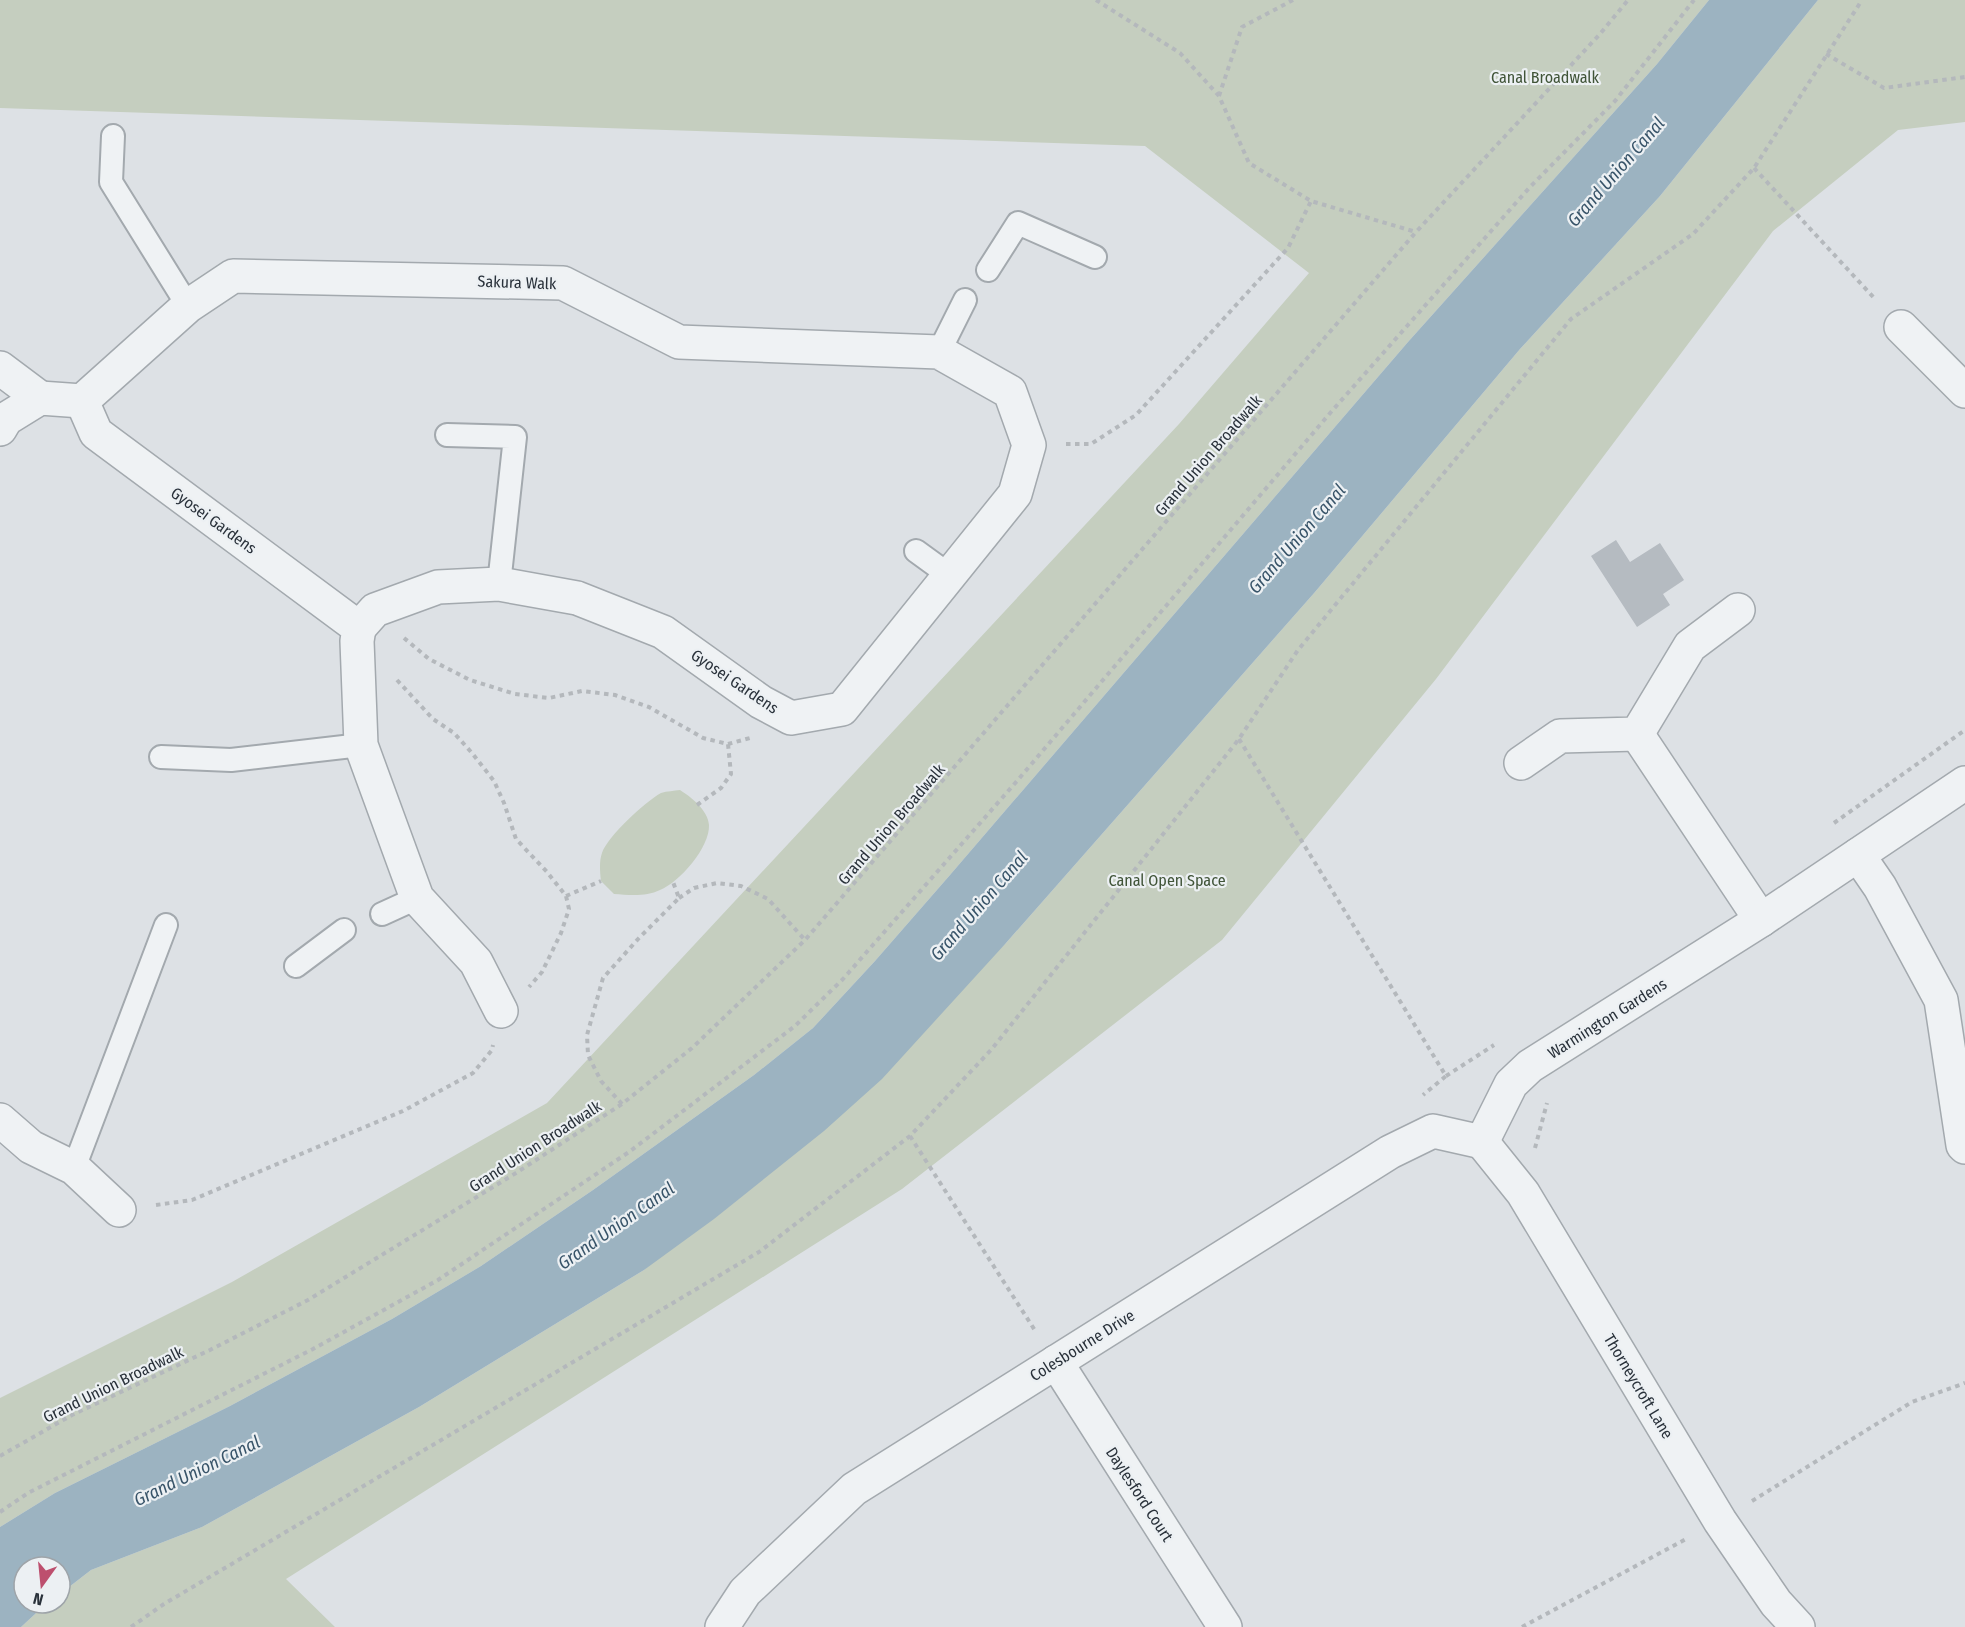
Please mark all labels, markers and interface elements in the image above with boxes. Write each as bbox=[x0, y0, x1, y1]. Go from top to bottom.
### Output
park label: Canal Broadwalk bbox=[1491, 68, 1600, 87]
water label: Grand Union Canal bbox=[1563, 113, 1670, 231]
street label: Sakura Walk bbox=[477, 272, 557, 293]
street label: Grand Union Broadwalk bbox=[1151, 391, 1266, 520]
water label: Grand Union Canal bbox=[1244, 480, 1351, 598]
street label: Gyosei Gardens bbox=[167, 483, 260, 558]
street label: Gyosei Gardens bbox=[688, 645, 782, 718]
street label: Grand Union Broadwalk bbox=[834, 760, 949, 889]
water label: Grand Union Canal bbox=[926, 847, 1033, 965]
park label: Canal Open Space bbox=[1108, 871, 1226, 890]
street label: Warmington Gardens bbox=[1544, 974, 1670, 1063]
street label: Grand Union Broadwalk bbox=[466, 1096, 605, 1196]
water label: Grand Union Canal bbox=[553, 1177, 679, 1274]
street label: Colesbourne Drive bbox=[1026, 1306, 1138, 1385]
street label: Thorneycroft Lane bbox=[1600, 1331, 1677, 1442]
street label: Grand Union Broadwalk bbox=[40, 1342, 187, 1427]
water label: Grand Union Canal bbox=[130, 1431, 264, 1511]
street label: Daylesford Court bbox=[1102, 1443, 1178, 1546]
north arrow bbox=[12, 1555, 72, 1615]
text: N bbox=[31, 1589, 45, 1609]

